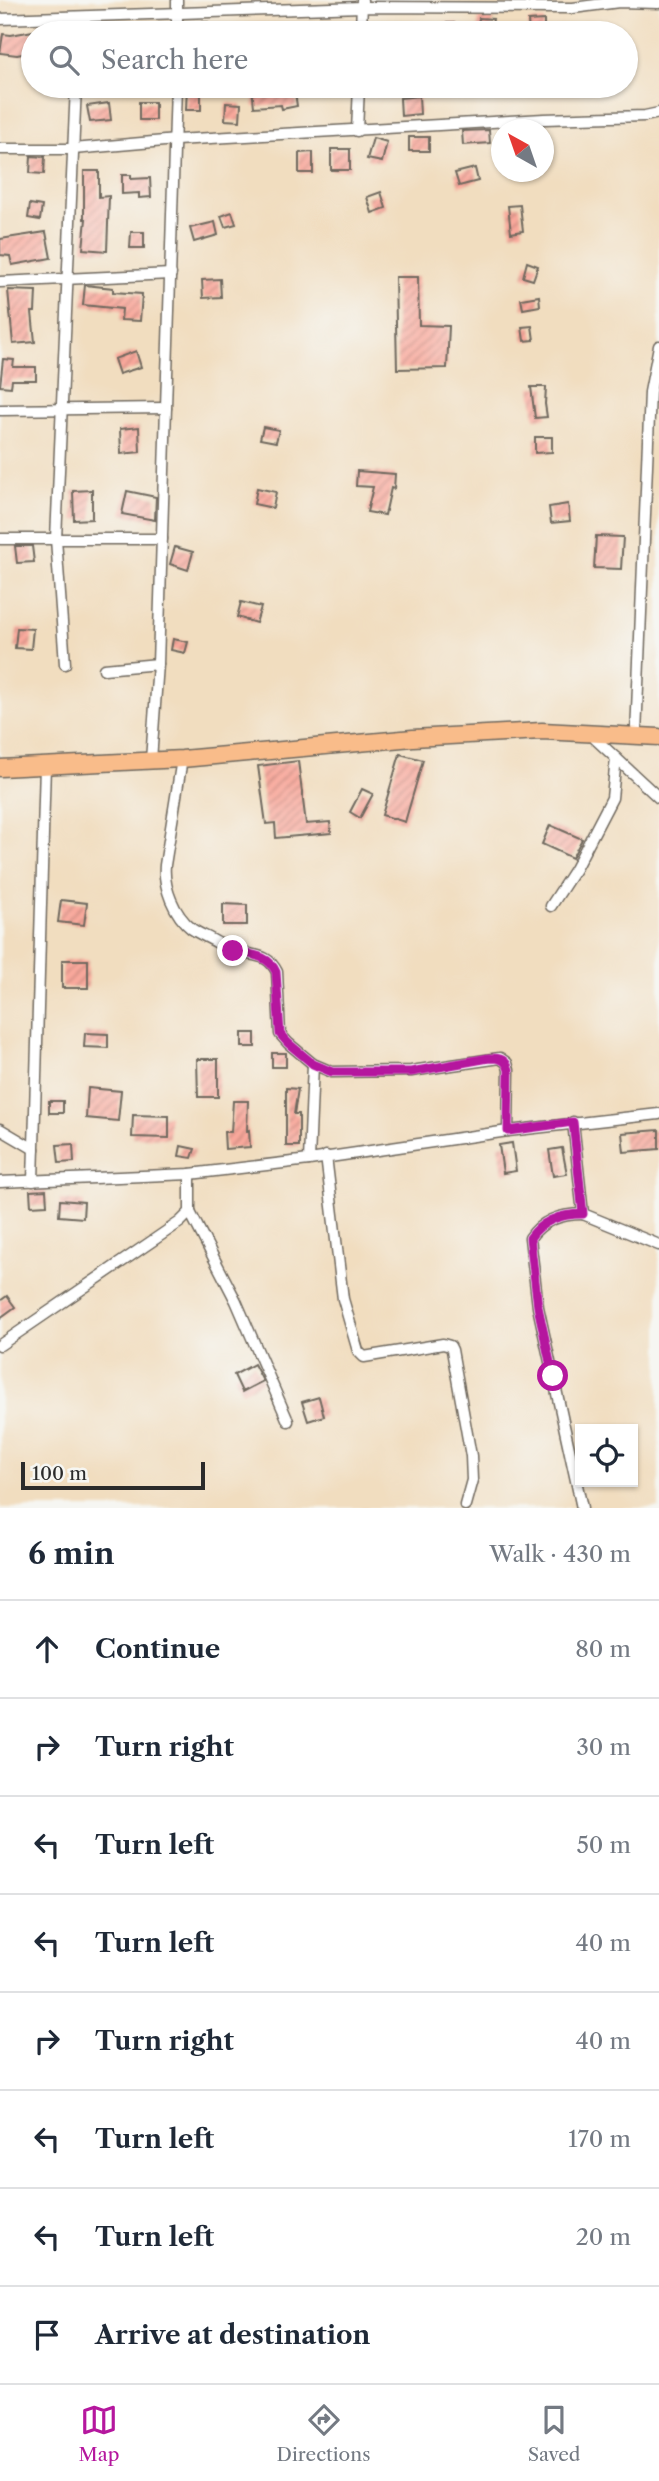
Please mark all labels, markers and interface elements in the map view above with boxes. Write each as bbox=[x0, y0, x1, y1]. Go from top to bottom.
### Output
search box bbox=[21, 21, 638, 98]
icon: search bbox=[45, 41, 83, 79]
text: Search here bbox=[101, 44, 248, 76]
north arrow bbox=[491, 119, 554, 182]
route end bbox=[217, 935, 248, 966]
route start bbox=[537, 1360, 568, 1391]
map controls bbox=[575, 1424, 638, 1487]
button: locate bbox=[575, 1424, 638, 1487]
scale bar bbox=[21, 1459, 205, 1491]
text: 100 m bbox=[32, 1462, 87, 1485]
text: 6 min bbox=[28, 1535, 115, 1572]
text: Walk · 430 m bbox=[489, 1540, 631, 1568]
icon: ahead bbox=[28, 1630, 66, 1668]
text: Continue bbox=[95, 1633, 220, 1665]
text: 80 m bbox=[575, 1635, 631, 1663]
icon: right bbox=[28, 1728, 66, 1766]
text: Turn right bbox=[95, 1731, 234, 1763]
text: 30 m bbox=[576, 1733, 631, 1761]
icon: left bbox=[28, 1826, 66, 1864]
text: Turn left bbox=[95, 1829, 214, 1861]
text: 50 m bbox=[576, 1831, 631, 1859]
icon: left bbox=[28, 1924, 66, 1962]
text: Turn left bbox=[95, 1927, 214, 1959]
text: 40 m bbox=[576, 1929, 631, 1957]
icon: right bbox=[28, 2022, 66, 2060]
text: Turn right bbox=[95, 2025, 234, 2057]
text: 40 m bbox=[576, 2027, 631, 2055]
icon: left bbox=[28, 2120, 66, 2158]
text: Turn left bbox=[95, 2123, 214, 2155]
text: 170 m bbox=[568, 2125, 631, 2153]
icon: left bbox=[28, 2218, 66, 2256]
text: Turn left bbox=[95, 2221, 214, 2253]
text: 20 m bbox=[576, 2223, 631, 2251]
icon: arrive bbox=[28, 2316, 66, 2354]
text: Arrive at destination bbox=[95, 2319, 370, 2351]
tab: Map bbox=[79, 2401, 119, 2466]
tab: Directions bbox=[277, 2401, 370, 2466]
tab: Saved bbox=[528, 2401, 580, 2466]

